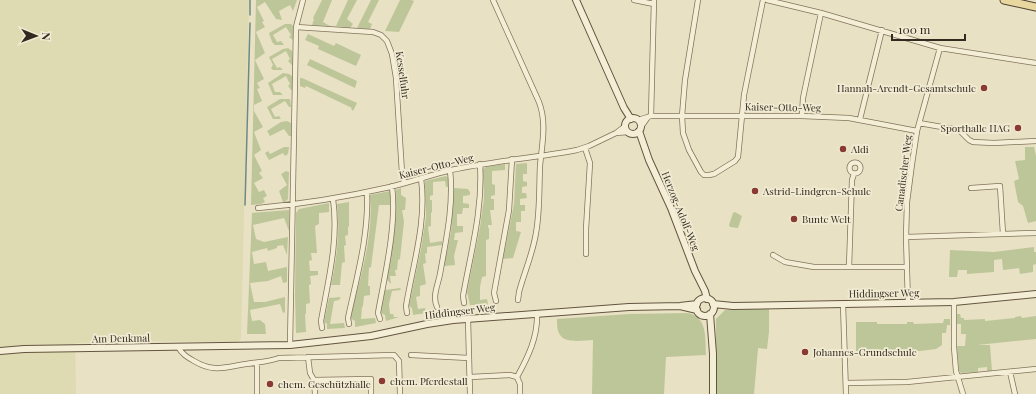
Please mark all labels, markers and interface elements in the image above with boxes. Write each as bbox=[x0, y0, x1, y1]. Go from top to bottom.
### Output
north arrow bbox=[16, 16, 56, 56]
scale bar bbox=[892, 16, 965, 42]
text: 100 m bbox=[898, 21, 931, 37]
text: N bbox=[39, 32, 54, 40]
street label: Kesselfuhr bbox=[393, 50, 413, 100]
place label: Hannah-Arendt-Gesamtschule bbox=[837, 81, 976, 95]
marker: Hannah-Arendt-Gesamtschule bbox=[979, 83, 989, 93]
street label: Kaiser-Otto-Weg bbox=[745, 99, 822, 115]
place label: Sporthalle HAG bbox=[940, 121, 1010, 135]
marker: Sporthalle HAG bbox=[1013, 123, 1023, 133]
street label: Canadischer Weg bbox=[891, 133, 915, 212]
place label: Aldi bbox=[850, 142, 869, 156]
marker: Aldi bbox=[838, 144, 848, 154]
street label: Kaiser-Otto-Weg bbox=[397, 150, 475, 182]
street label: Herzog-Adolf-Weg bbox=[659, 169, 704, 253]
place label: Astrid-Lindgren-Schule bbox=[762, 184, 871, 198]
marker: Astrid-Lindgren-Schule bbox=[750, 186, 760, 196]
place label: Bunte Welt bbox=[802, 212, 851, 226]
marker: Bunte Welt bbox=[789, 214, 799, 224]
street label: Hiddingser Weg bbox=[848, 285, 920, 301]
street label: Hiddingser Weg bbox=[424, 300, 497, 322]
street label: Am Denkmal bbox=[91, 330, 150, 346]
place label: Johannes-Grundschule bbox=[812, 345, 917, 359]
marker: Johannes-Grundschule bbox=[800, 347, 810, 357]
place label: ehem. Pferdestall bbox=[390, 374, 468, 388]
marker: ehem. Pferdestall bbox=[377, 376, 387, 386]
place label: ehem. Geschützhalle bbox=[278, 377, 371, 391]
marker: ehem. Geschützhalle bbox=[265, 379, 275, 389]

